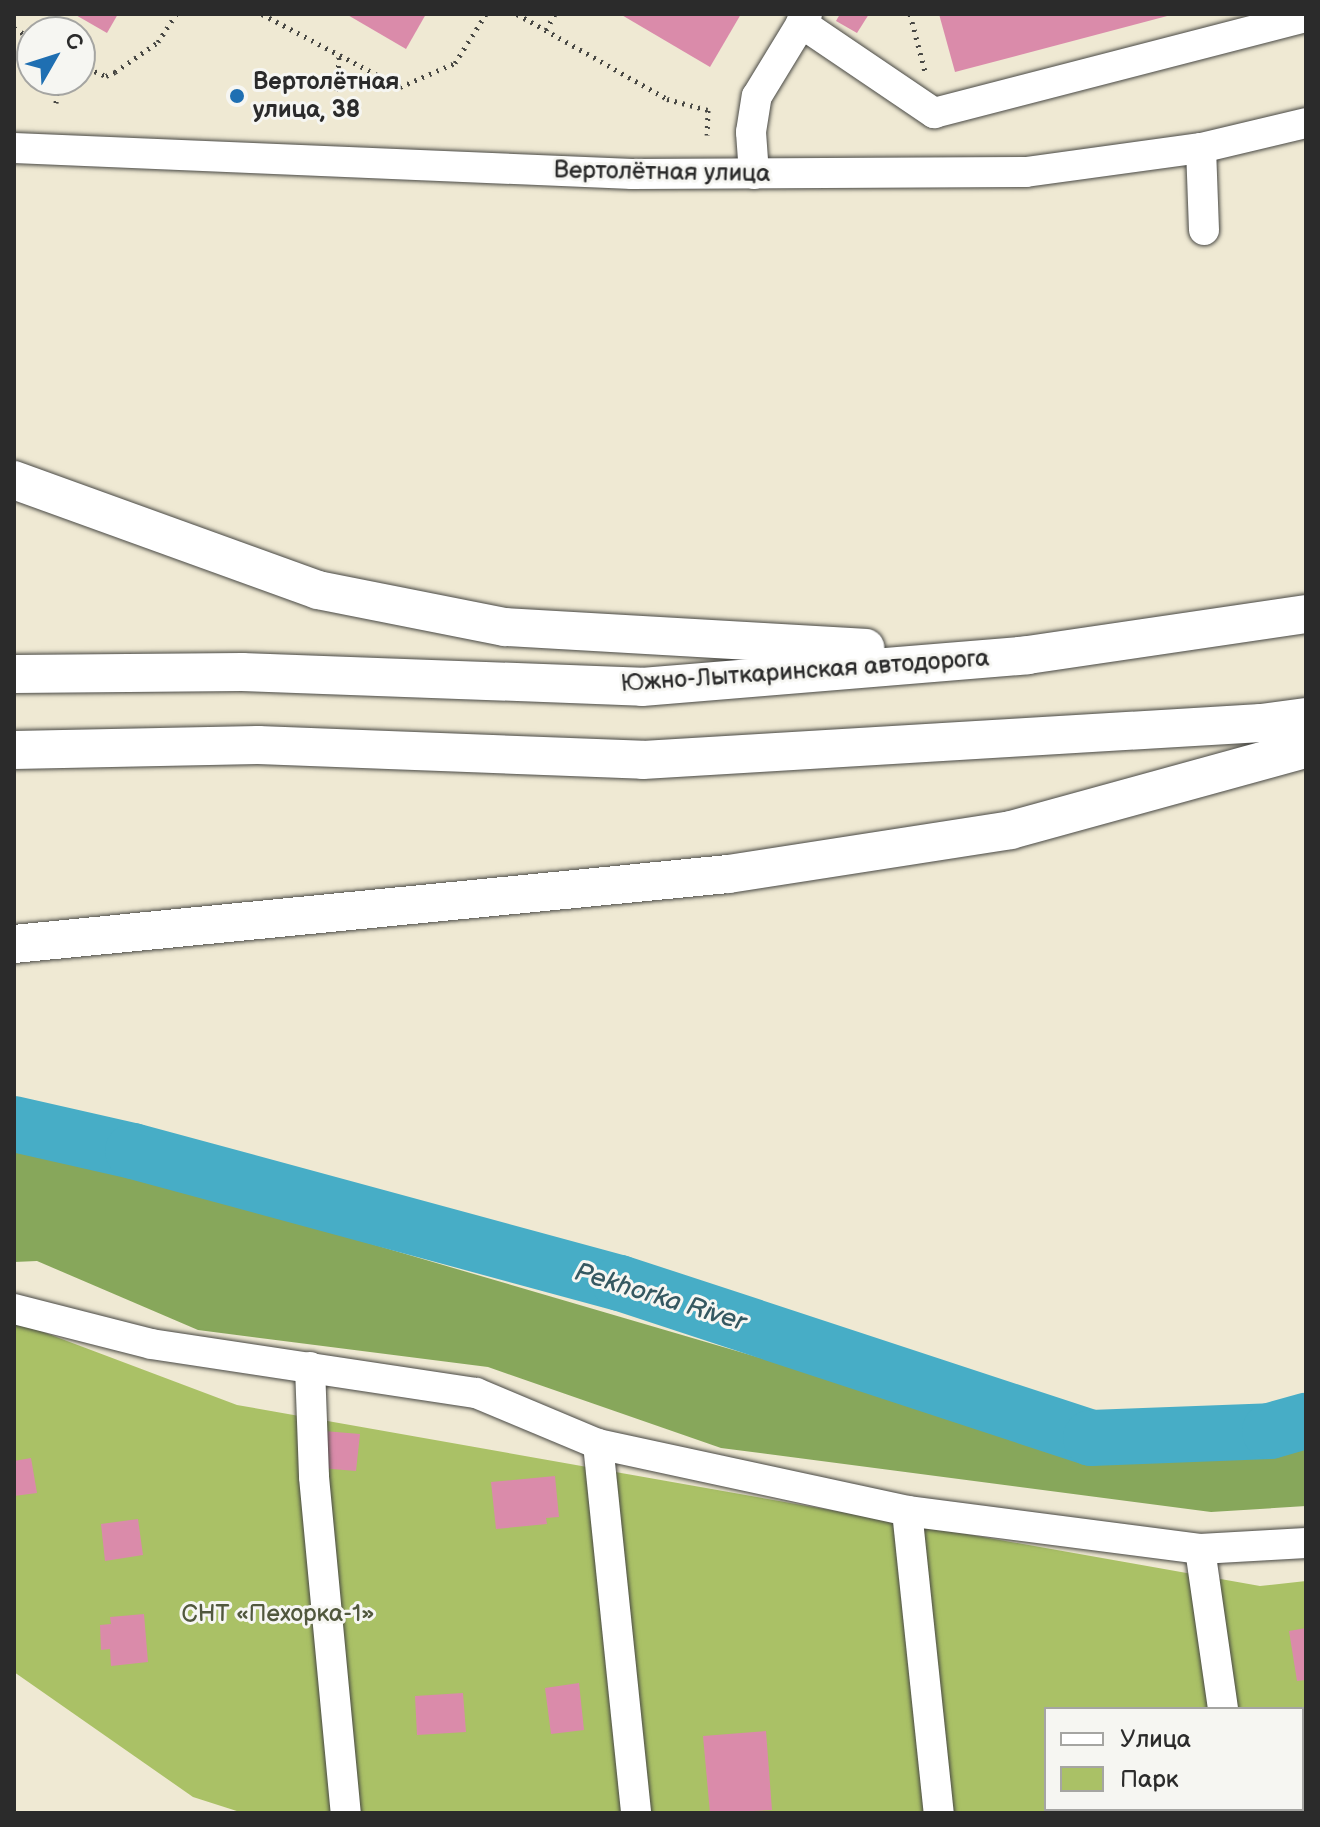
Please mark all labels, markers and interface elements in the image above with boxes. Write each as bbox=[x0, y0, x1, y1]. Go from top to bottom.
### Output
north arrow bbox=[16, 16, 96, 96]
text: С bbox=[58, 27, 89, 56]
place label: Вертолётная улица, 38 bbox=[253, 68, 399, 124]
marker: Вертолётная улица, 38 bbox=[228, 87, 246, 105]
street label: Вертолётная улица bbox=[553, 156, 771, 188]
street label: Южно-Лыткаринская автодорога bbox=[620, 644, 990, 698]
water label: Pekhorka River bbox=[571, 1257, 749, 1339]
park label: СНТ «Пехорка-1» bbox=[181, 1600, 375, 1628]
legend bbox=[1044, 1707, 1304, 1811]
text: Улица bbox=[1120, 1725, 1191, 1754]
text: Парк bbox=[1120, 1765, 1178, 1794]

